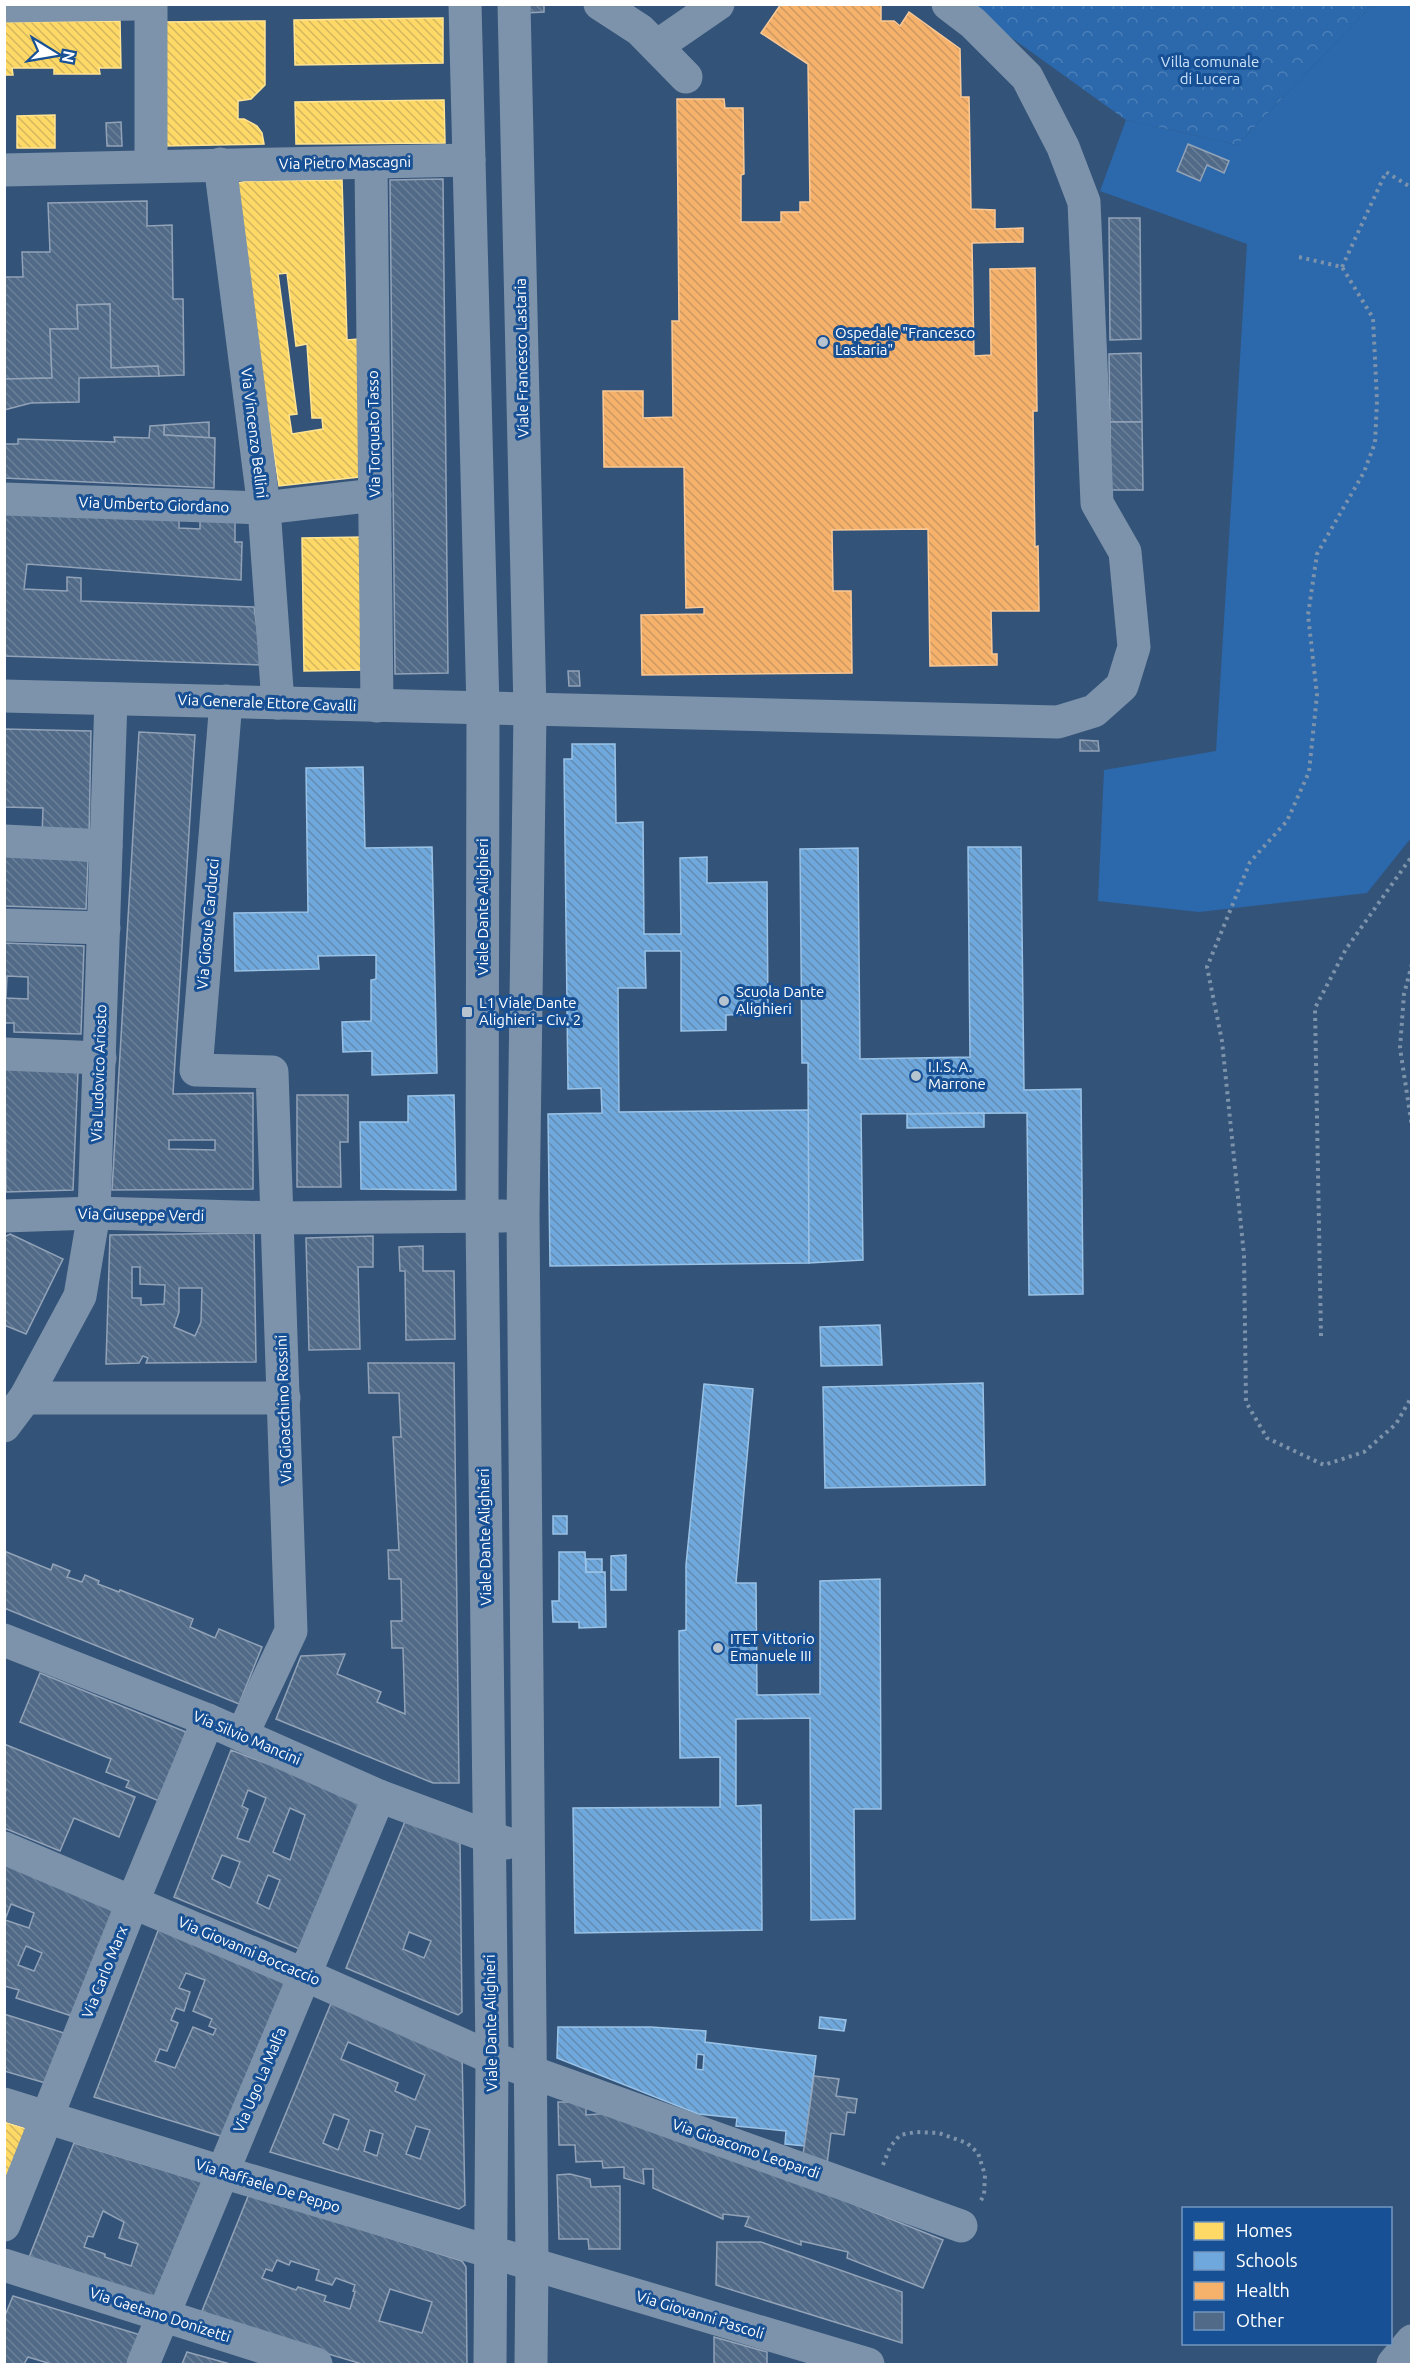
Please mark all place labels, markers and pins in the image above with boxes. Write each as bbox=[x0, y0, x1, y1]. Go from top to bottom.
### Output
place label: Ospedale "Francesco Lastaria" bbox=[835, 324, 975, 358]
marker: Ospedale "Francesco Lastaria" bbox=[816, 335, 830, 349]
place label: Scuola Dante Alighieri bbox=[736, 983, 824, 1017]
place label: L1 Viale Dante Alighieri - Civ. 2 bbox=[479, 994, 581, 1028]
marker: Scuola Dante Alighieri bbox=[717, 994, 731, 1008]
marker: L1 Viale Dante Alighieri - Civ. 2 bbox=[460, 1005, 474, 1019]
place label: I.I.S. A. Marrone bbox=[928, 1058, 986, 1092]
marker: I.I.S. A. Marrone bbox=[909, 1069, 923, 1083]
place label: ITET Vittorio Emanuele III bbox=[730, 1630, 815, 1664]
marker: ITET Vittorio Emanuele III bbox=[711, 1641, 725, 1655]

